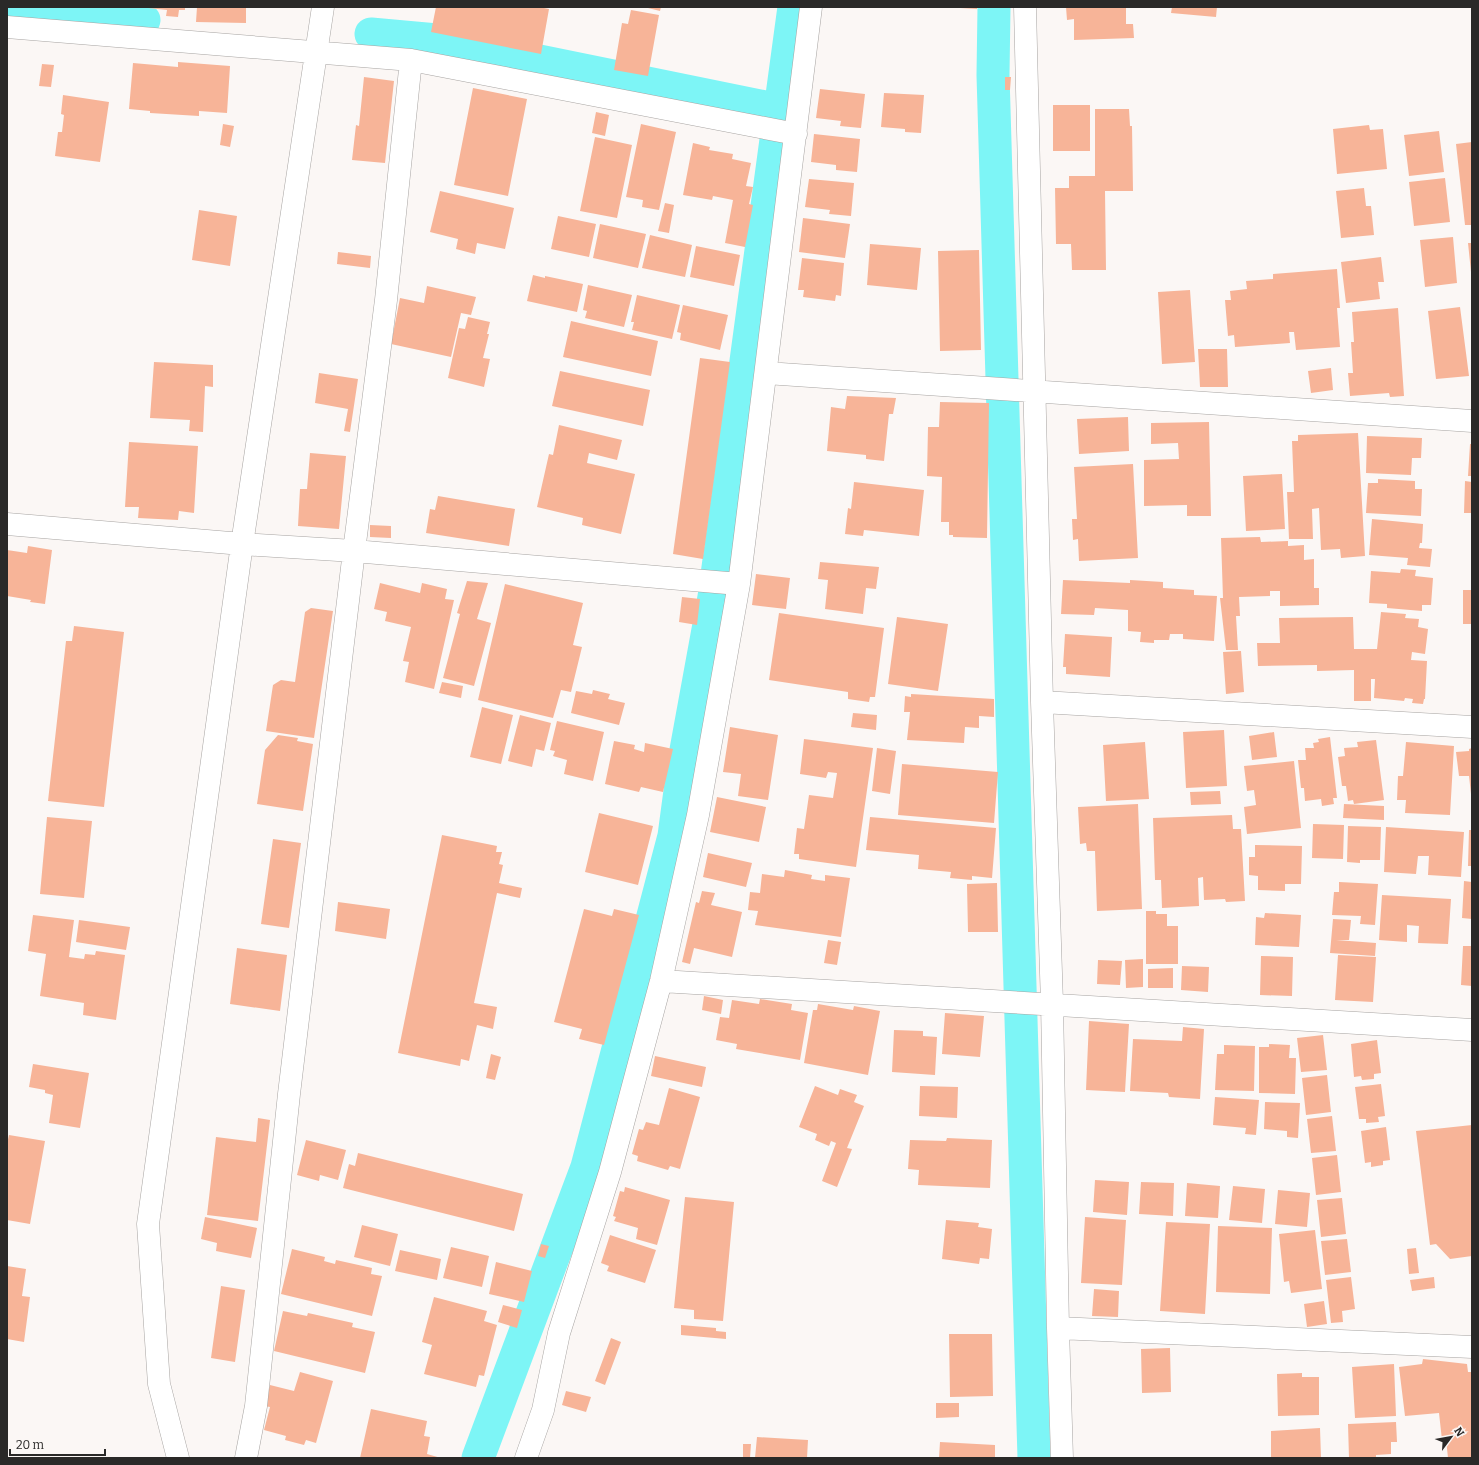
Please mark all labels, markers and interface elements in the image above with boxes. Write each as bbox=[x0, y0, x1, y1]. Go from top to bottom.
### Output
north arrow bbox=[1431, 1417, 1471, 1457]
text: N bbox=[1451, 1425, 1467, 1439]
scale bar bbox=[10, 1431, 105, 1457]
text: 20 m bbox=[16, 1438, 45, 1452]

